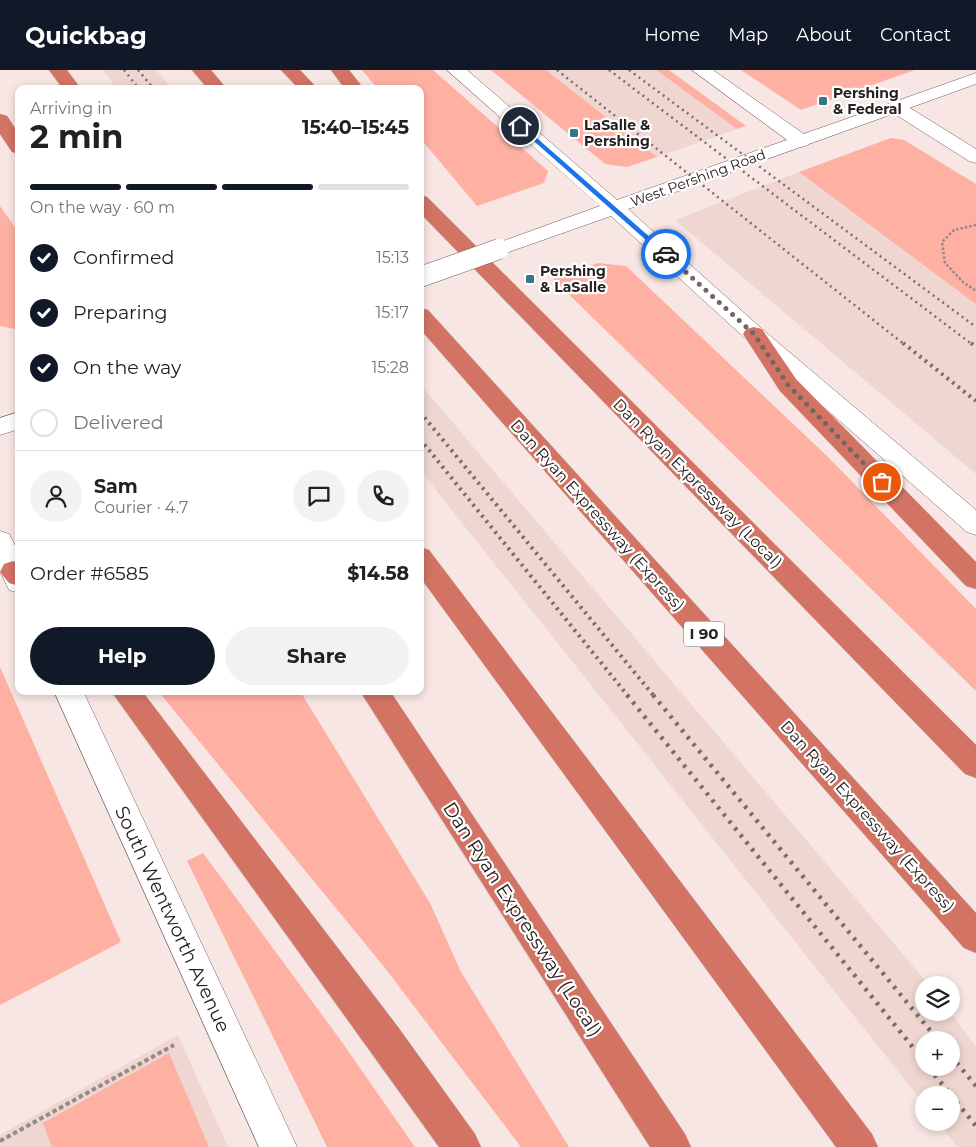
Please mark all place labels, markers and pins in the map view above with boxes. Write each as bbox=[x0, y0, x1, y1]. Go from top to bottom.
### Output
place label: Pershing & Federal bbox=[833, 84, 902, 118]
marker: Pershing & Federal bbox=[817, 95, 829, 107]
pin bbox=[499, 105, 541, 147]
place label: LaSalle & Pershing bbox=[584, 116, 650, 150]
marker: LaSalle & Pershing bbox=[568, 127, 580, 139]
place label: Pershing & LaSalle bbox=[540, 262, 606, 296]
marker: Pershing & LaSalle bbox=[524, 273, 536, 285]
pin bbox=[861, 461, 903, 503]

